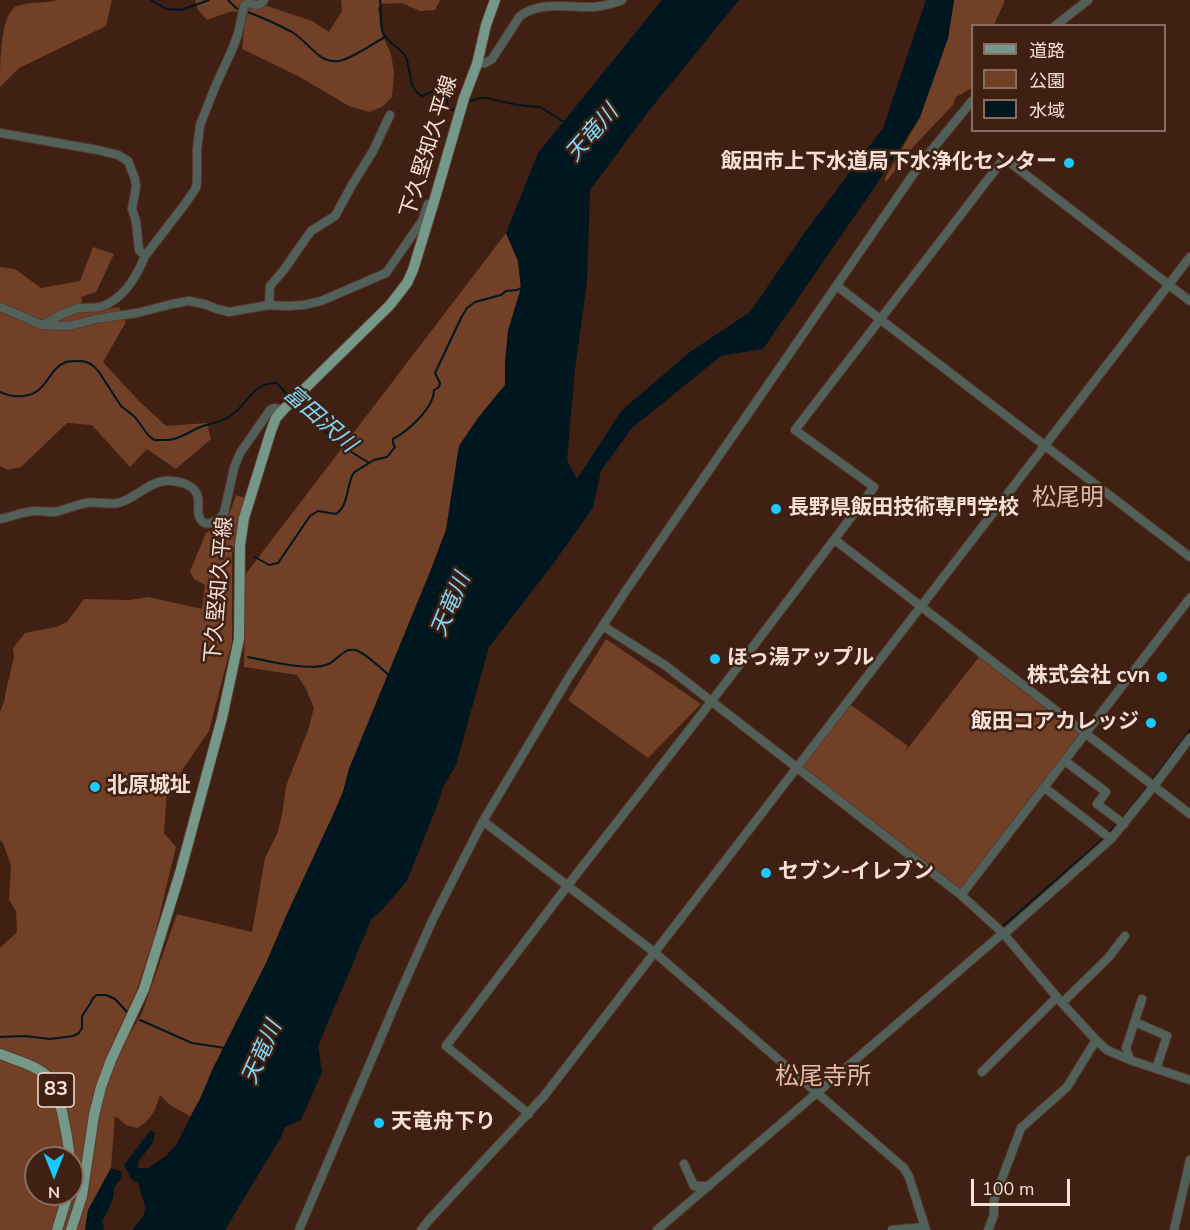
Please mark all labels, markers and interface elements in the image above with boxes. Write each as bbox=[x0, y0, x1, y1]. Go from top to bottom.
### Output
legend bbox=[971, 24, 1166, 132]
text: 道路 bbox=[1029, 39, 1065, 63]
text: 公園 bbox=[1029, 69, 1065, 93]
street label: 下久堅知久平線 bbox=[396, 73, 464, 221]
text: 水域 bbox=[1029, 99, 1065, 123]
water label: 天竜川 bbox=[561, 100, 625, 168]
place label: 飯田市上下水道局下水浄化センター bbox=[721, 150, 1057, 176]
marker: 飯田市上下水道局下水浄化センター bbox=[1062, 156, 1076, 170]
water label: 富田沢川 bbox=[277, 381, 361, 459]
district label: 松尾明 bbox=[1032, 485, 1104, 513]
place label: 長野県飯田技術専門学校 bbox=[788, 496, 1019, 522]
marker: 長野県飯田技術専門学校 bbox=[769, 502, 783, 516]
street label: 下久堅知久平線 bbox=[201, 516, 239, 664]
water label: 天竜川 bbox=[427, 569, 477, 641]
place label: ほっ湯アップル bbox=[727, 646, 874, 672]
marker: ほっ湯アップル bbox=[708, 652, 722, 666]
place label: 株式会社 cvn bbox=[1027, 664, 1150, 690]
marker: 株式会社 cvn bbox=[1155, 670, 1169, 684]
place label: 飯田コアカレッジ bbox=[971, 710, 1139, 736]
marker: 飯田コアカレッジ bbox=[1144, 716, 1158, 730]
place label: 北原城址 bbox=[107, 774, 191, 800]
marker: 北原城址 bbox=[88, 780, 102, 794]
place label: セブン-イレブン bbox=[778, 860, 934, 886]
marker: セブン-イレブン bbox=[759, 866, 773, 880]
water label: 天竜川 bbox=[238, 1017, 288, 1089]
district label: 松尾寺所 bbox=[775, 1064, 871, 1092]
road number: 83 bbox=[38, 1073, 74, 1107]
place label: 天竜舟下り bbox=[391, 1110, 496, 1136]
marker: 天竜舟下り bbox=[372, 1116, 386, 1130]
north arrow bbox=[24, 1146, 84, 1206]
scale bar bbox=[974, 1167, 1073, 1205]
text: 100 m bbox=[982, 1177, 1034, 1201]
text: N bbox=[48, 1181, 60, 1203]

